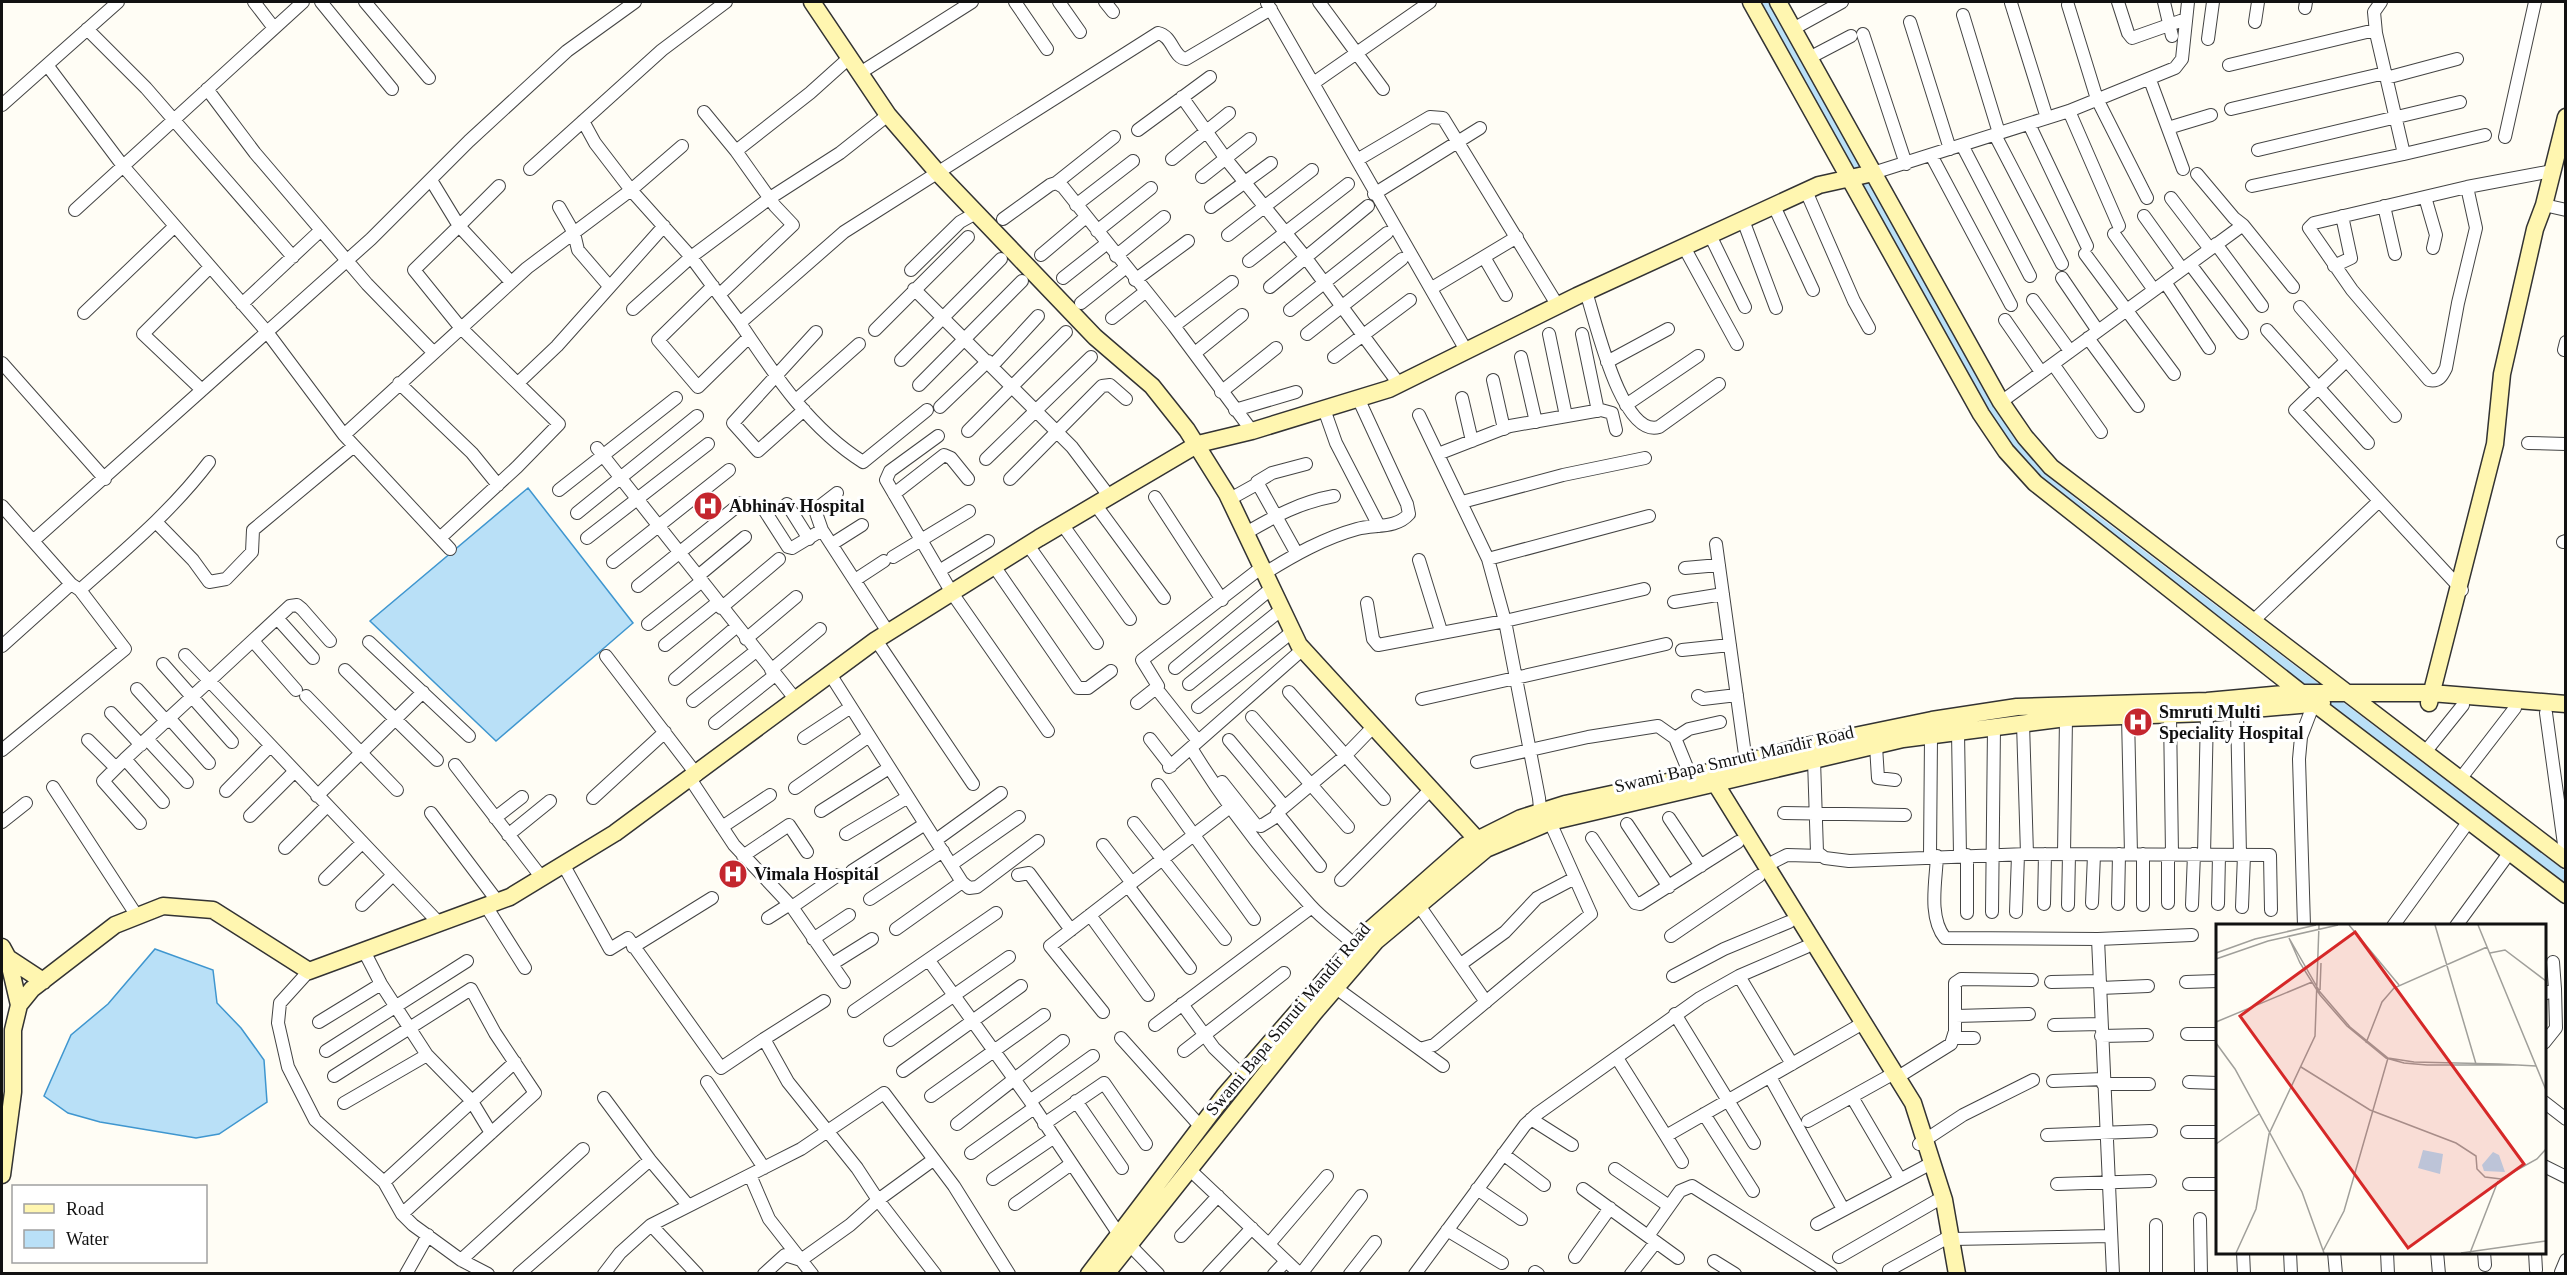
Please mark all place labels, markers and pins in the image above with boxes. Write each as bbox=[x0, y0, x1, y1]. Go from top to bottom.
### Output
hospital icon: Abhinav Hospital bbox=[692, 490, 724, 522]
place label: Abhinav Hospital bbox=[729, 496, 865, 516]
place label: Smruti Multi Speciality Hospital bbox=[2159, 702, 2304, 743]
hospital icon: Smruti Multi Speciality Hospital bbox=[2122, 706, 2154, 738]
hospital icon: Vimala Hospital bbox=[717, 858, 749, 890]
place label: Vimala Hospital bbox=[754, 864, 879, 884]

